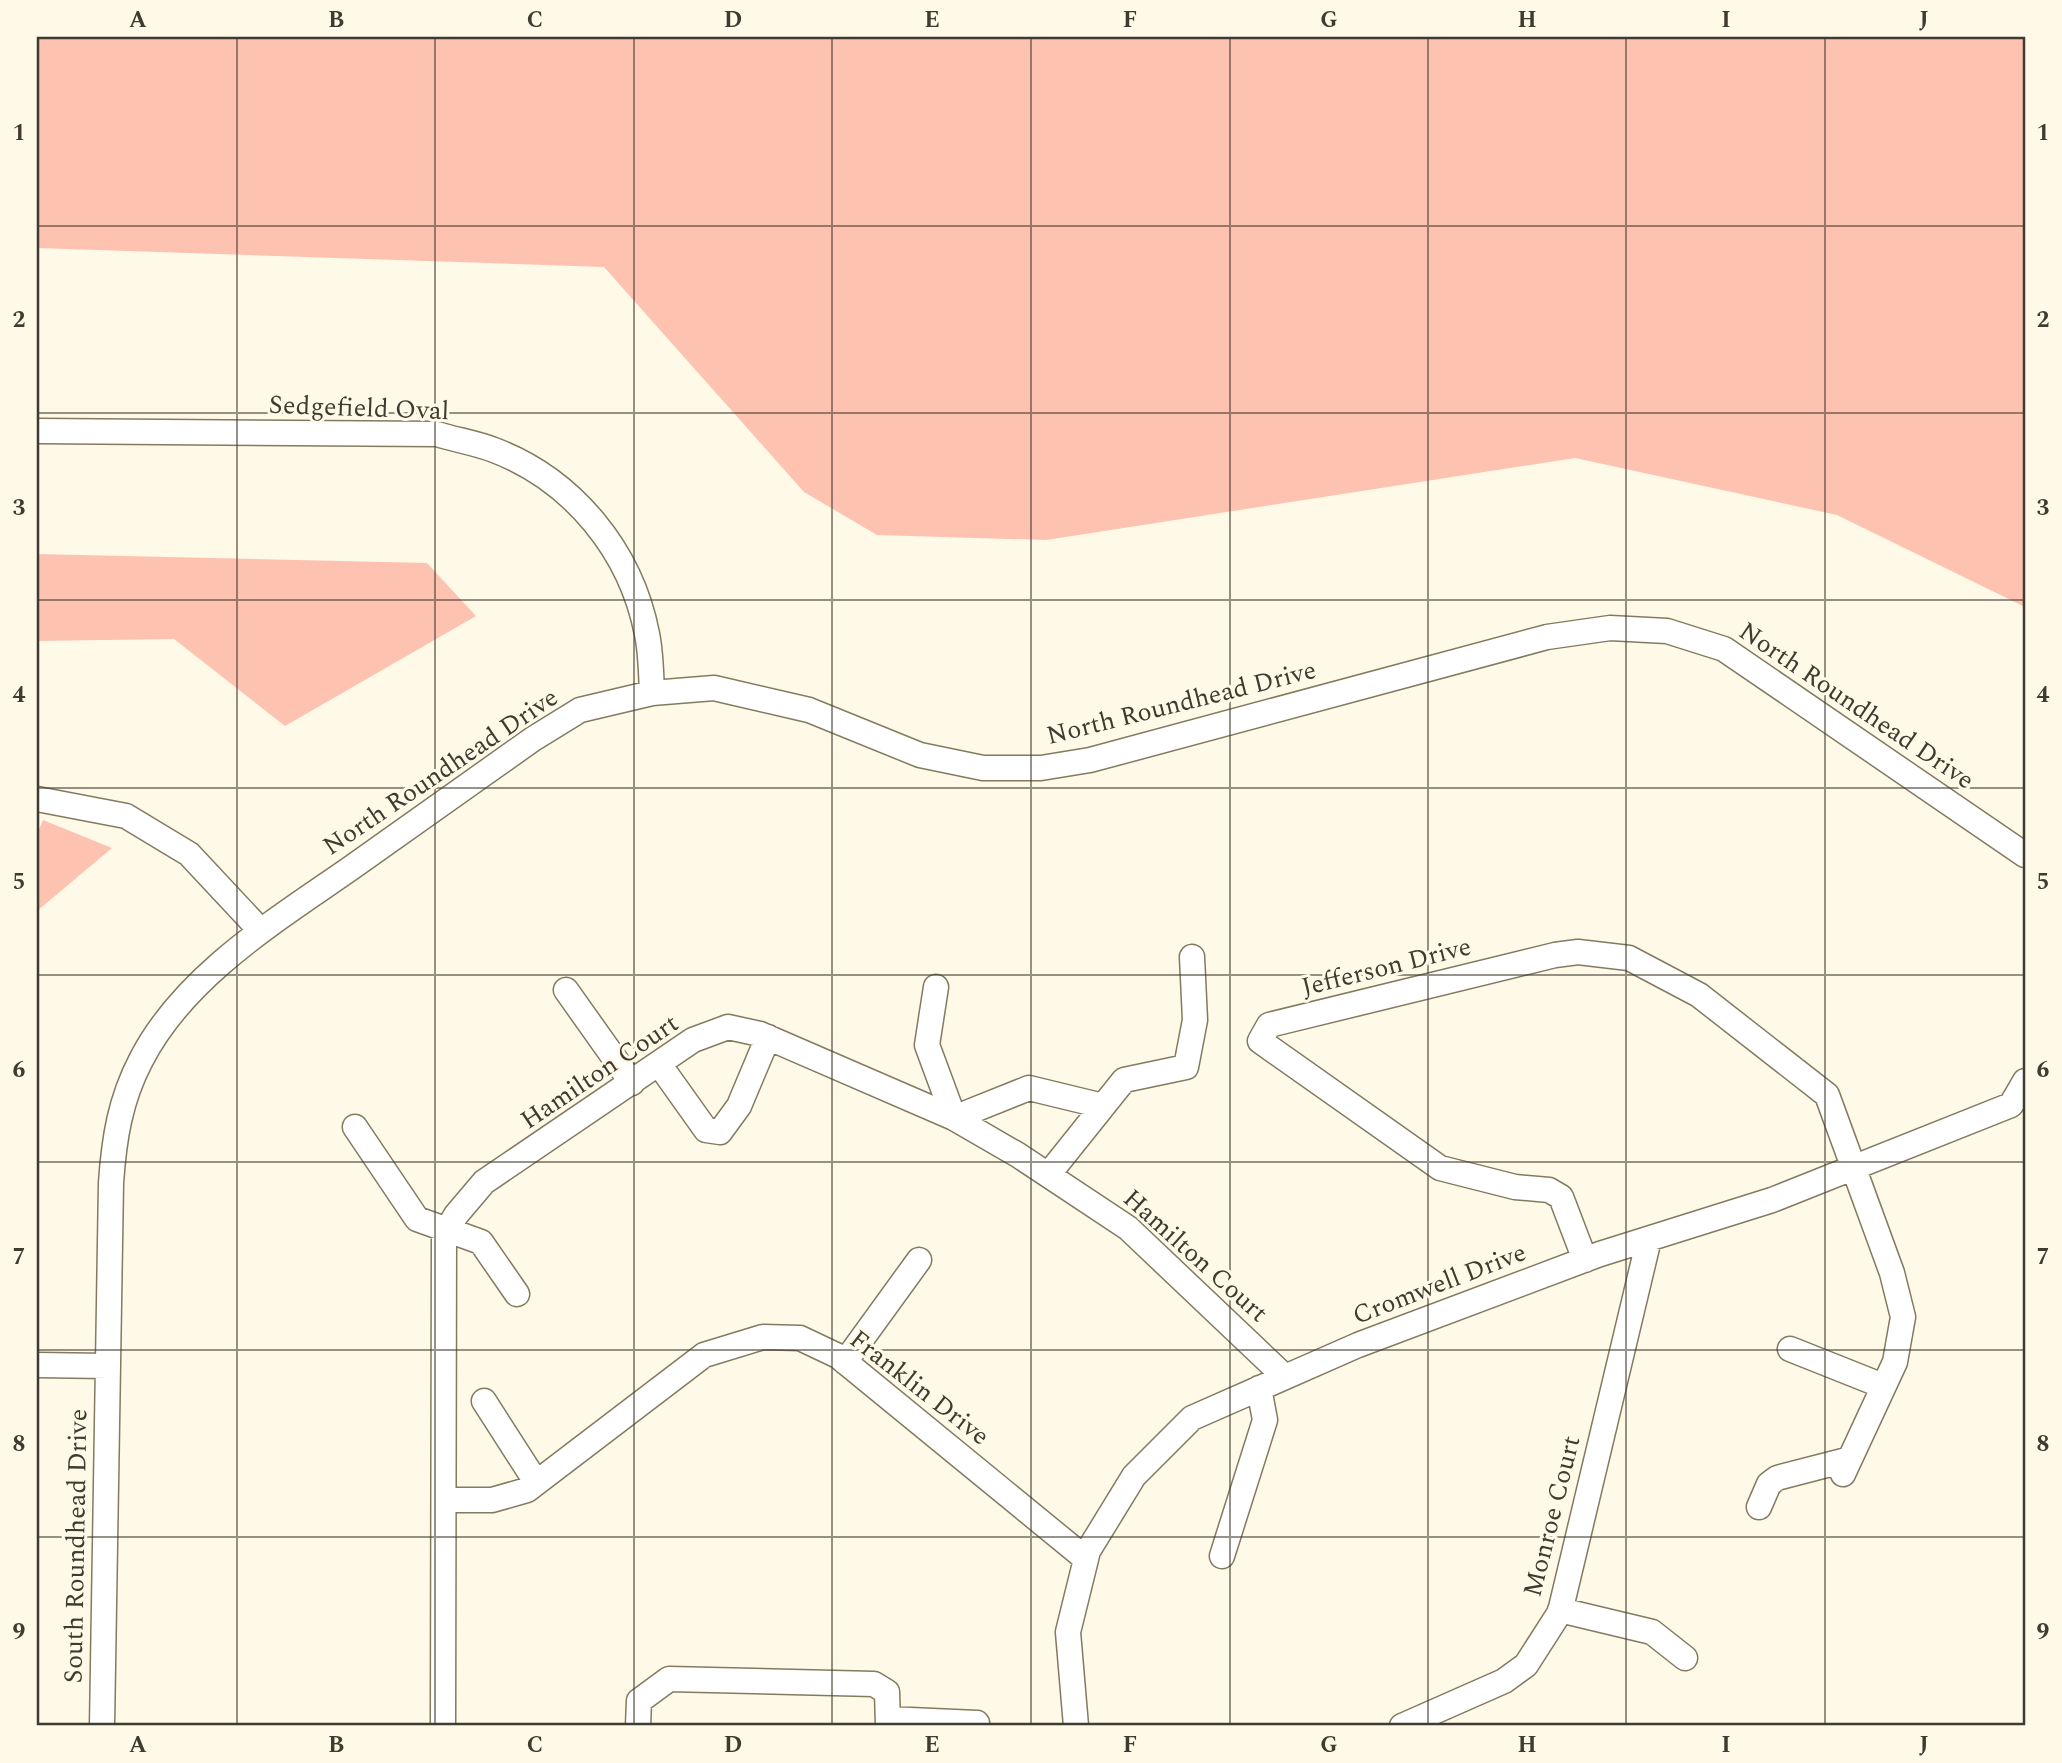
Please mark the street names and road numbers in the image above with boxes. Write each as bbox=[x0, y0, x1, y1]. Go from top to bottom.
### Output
street label: Sedgefield Oval bbox=[268, 385, 450, 431]
street label: North Roundhead Drive bbox=[1731, 612, 1982, 800]
street label: North Roundhead Drive bbox=[1042, 650, 1320, 756]
street label: North Roundhead Drive bbox=[315, 678, 566, 866]
street label: Jefferson Drive bbox=[1297, 927, 1475, 1007]
street label: Hamilton Court bbox=[512, 1004, 687, 1140]
street label: Hamilton Court bbox=[1114, 1179, 1277, 1332]
street label: Cromwell Drive bbox=[1347, 1232, 1532, 1335]
street label: Franklin Drive bbox=[841, 1320, 998, 1456]
street label: South Roundhead Drive bbox=[54, 1408, 98, 1684]
street label: Monroe Court bbox=[1513, 1431, 1591, 1601]

